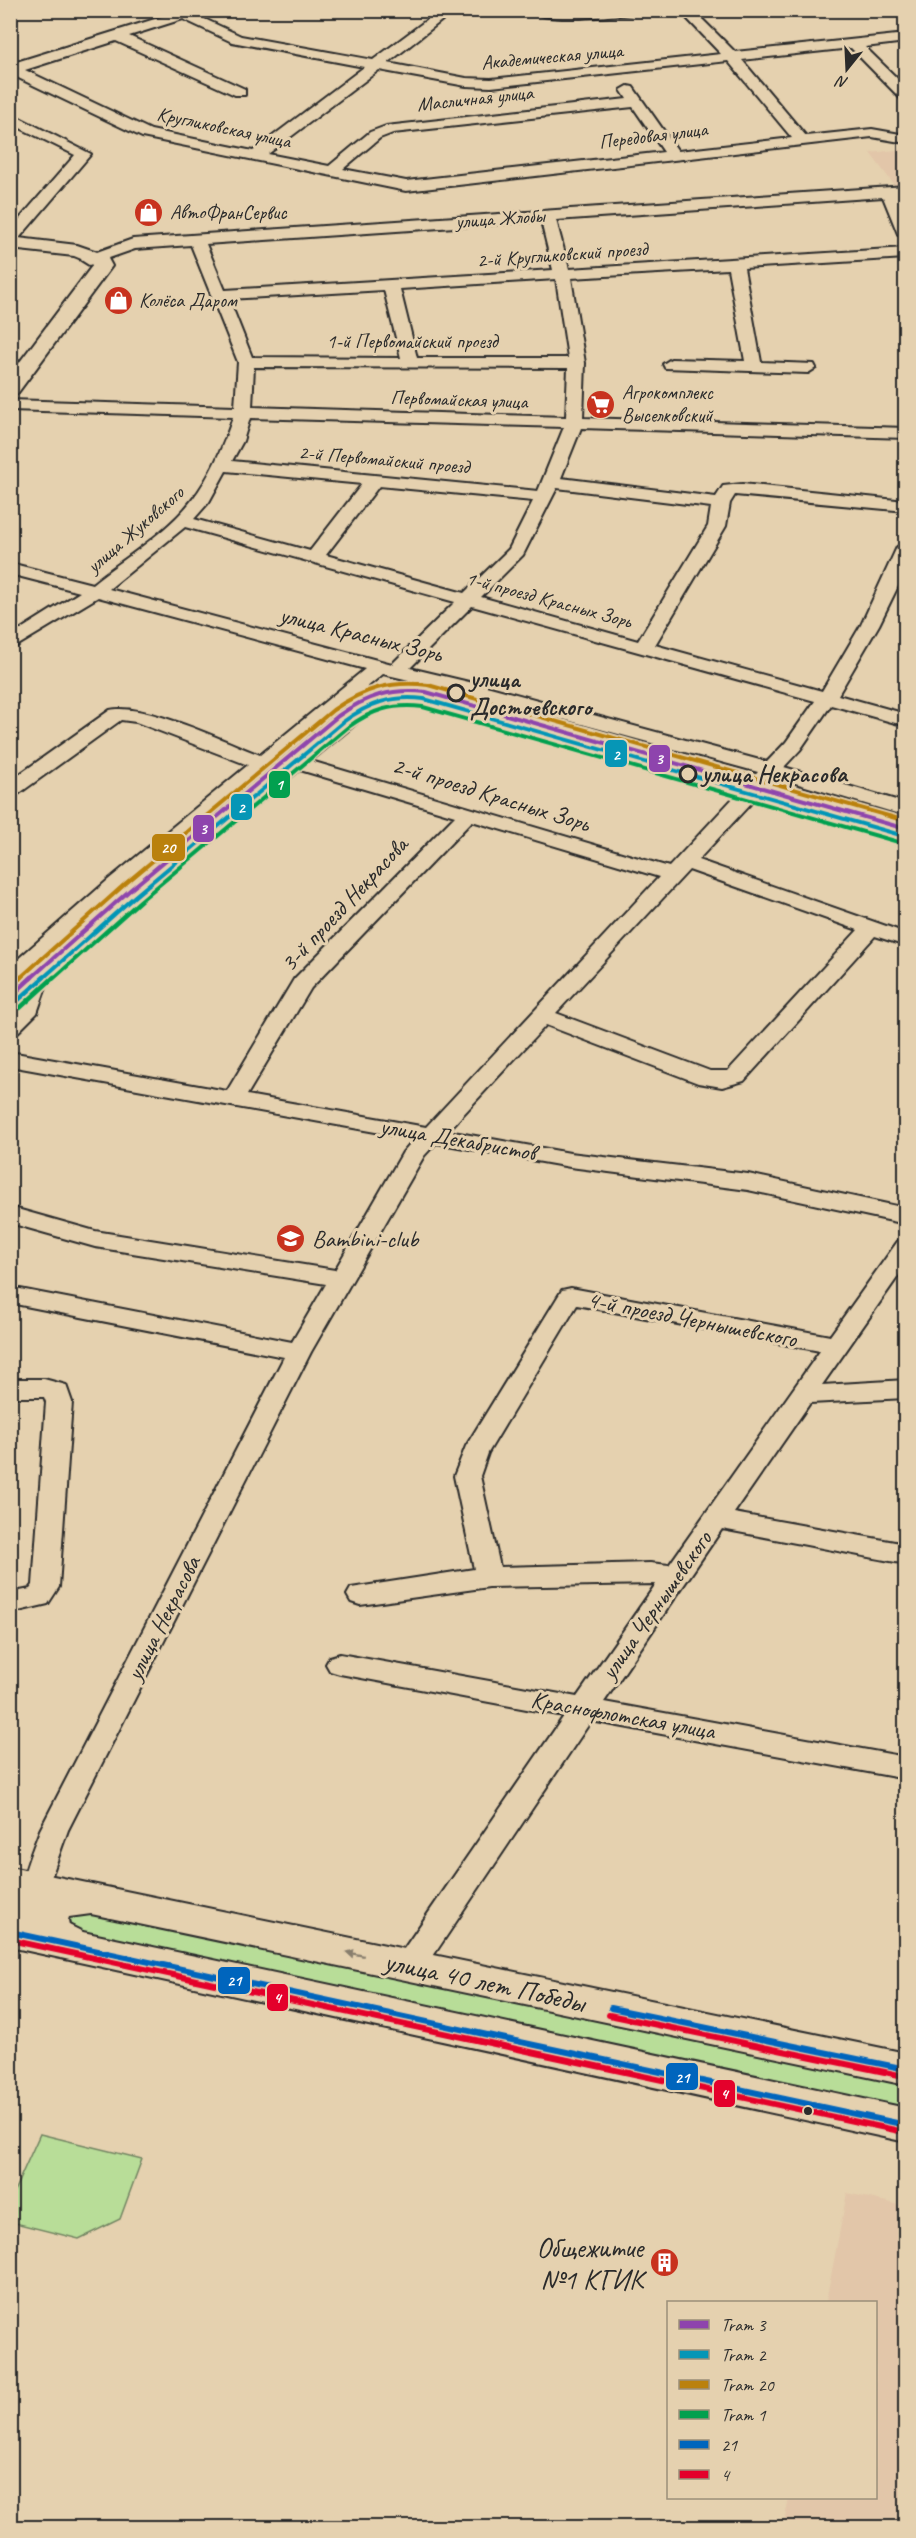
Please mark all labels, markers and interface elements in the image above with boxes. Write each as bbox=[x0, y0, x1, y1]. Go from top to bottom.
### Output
street label: Академическая улица bbox=[480, 38, 626, 75]
north arrow bbox=[817, 39, 877, 99]
text: N bbox=[832, 70, 850, 93]
street label: Масличная улица bbox=[416, 80, 536, 117]
street label: Кругликовская улица bbox=[155, 101, 295, 154]
street label: Передовая улица bbox=[597, 116, 711, 155]
shop icon: АвтоФранСервис bbox=[133, 196, 165, 228]
place label: АвтоФранСервис bbox=[170, 200, 287, 225]
street label: улица Жлобы bbox=[454, 203, 547, 234]
street label: 2-й Кругликовский проезд bbox=[476, 236, 650, 273]
shop icon: Колёса Даром bbox=[102, 284, 134, 316]
place label: Колёса Даром bbox=[139, 288, 238, 313]
street label: 1-й Первомайский проезд bbox=[326, 329, 500, 354]
place label: Агрокомплекс Выселковский bbox=[622, 380, 714, 428]
street label: Первомайская улица bbox=[390, 385, 530, 414]
supermarket icon: Агрокомплекс Выселковский bbox=[585, 388, 617, 420]
street label: 2-й Первомайский проезд bbox=[298, 440, 472, 480]
street label: улица Жуковского bbox=[81, 480, 190, 579]
street label: 1-й проезд Красных Зорь bbox=[463, 565, 636, 634]
street label: улица Красных Зорь bbox=[275, 599, 447, 669]
place label: улица Достоевского bbox=[468, 664, 594, 722]
marker: улица Достоевского bbox=[447, 684, 465, 702]
line badge: 2 bbox=[604, 739, 628, 768]
line badge: 3 bbox=[648, 744, 671, 773]
text: 2 bbox=[612, 745, 621, 765]
text: 3 bbox=[655, 749, 664, 769]
street label: 2-й проезд Красных Зорь bbox=[389, 750, 595, 839]
place label: улица Некрасова bbox=[700, 759, 849, 789]
marker: улица Некрасова bbox=[679, 765, 697, 783]
line badge: 1 bbox=[268, 770, 291, 799]
text: 1 bbox=[275, 775, 284, 795]
line badge: 2 bbox=[230, 793, 253, 821]
text: 2 bbox=[237, 798, 246, 818]
line badge: 3 bbox=[192, 814, 215, 843]
text: 3 bbox=[199, 819, 208, 839]
street label: 3-й проезд Некрасова bbox=[274, 829, 416, 978]
line badge: 20 bbox=[151, 833, 186, 862]
text: 20 bbox=[161, 838, 177, 858]
street label: улица Декабристов bbox=[376, 1110, 542, 1168]
school or university icon: Bambini-club bbox=[275, 1223, 307, 1255]
place label: Bambini-club bbox=[312, 1224, 420, 1254]
street label: 4-й проезд Чернышевского bbox=[585, 1284, 801, 1354]
street label: улица Чернышевского bbox=[593, 1524, 719, 1687]
street label: улица Некрасова bbox=[118, 1550, 208, 1687]
street label: Краснофлотская улица bbox=[529, 1684, 718, 1746]
street label: улица 40 лет Победы bbox=[379, 1943, 591, 2020]
one-way arrow bbox=[345, 1949, 364, 1958]
line badge: 21 bbox=[217, 1966, 251, 1995]
text: 21 bbox=[227, 1971, 243, 1991]
line badge: 4 bbox=[266, 1983, 289, 2012]
text: 4 bbox=[273, 1988, 282, 2008]
line badge: 21 bbox=[665, 2062, 699, 2091]
text: 21 bbox=[675, 2068, 691, 2088]
line badge: 4 bbox=[713, 2079, 736, 2108]
text: 4 bbox=[720, 2084, 729, 2104]
unlabelled marker bbox=[802, 2105, 814, 2117]
place label: Общежитие №1 КГИК bbox=[536, 2230, 647, 2297]
building icon: Общежитие №1 КГИК bbox=[648, 2247, 680, 2279]
legend bbox=[667, 2301, 877, 2499]
text: Tram 3 bbox=[721, 2314, 767, 2336]
text: Tram 2 bbox=[721, 2344, 767, 2366]
text: Tram 20 bbox=[721, 2374, 776, 2396]
text: Tram 1 bbox=[721, 2404, 766, 2426]
text: 21 bbox=[721, 2434, 738, 2456]
text: 4 bbox=[721, 2464, 731, 2486]

